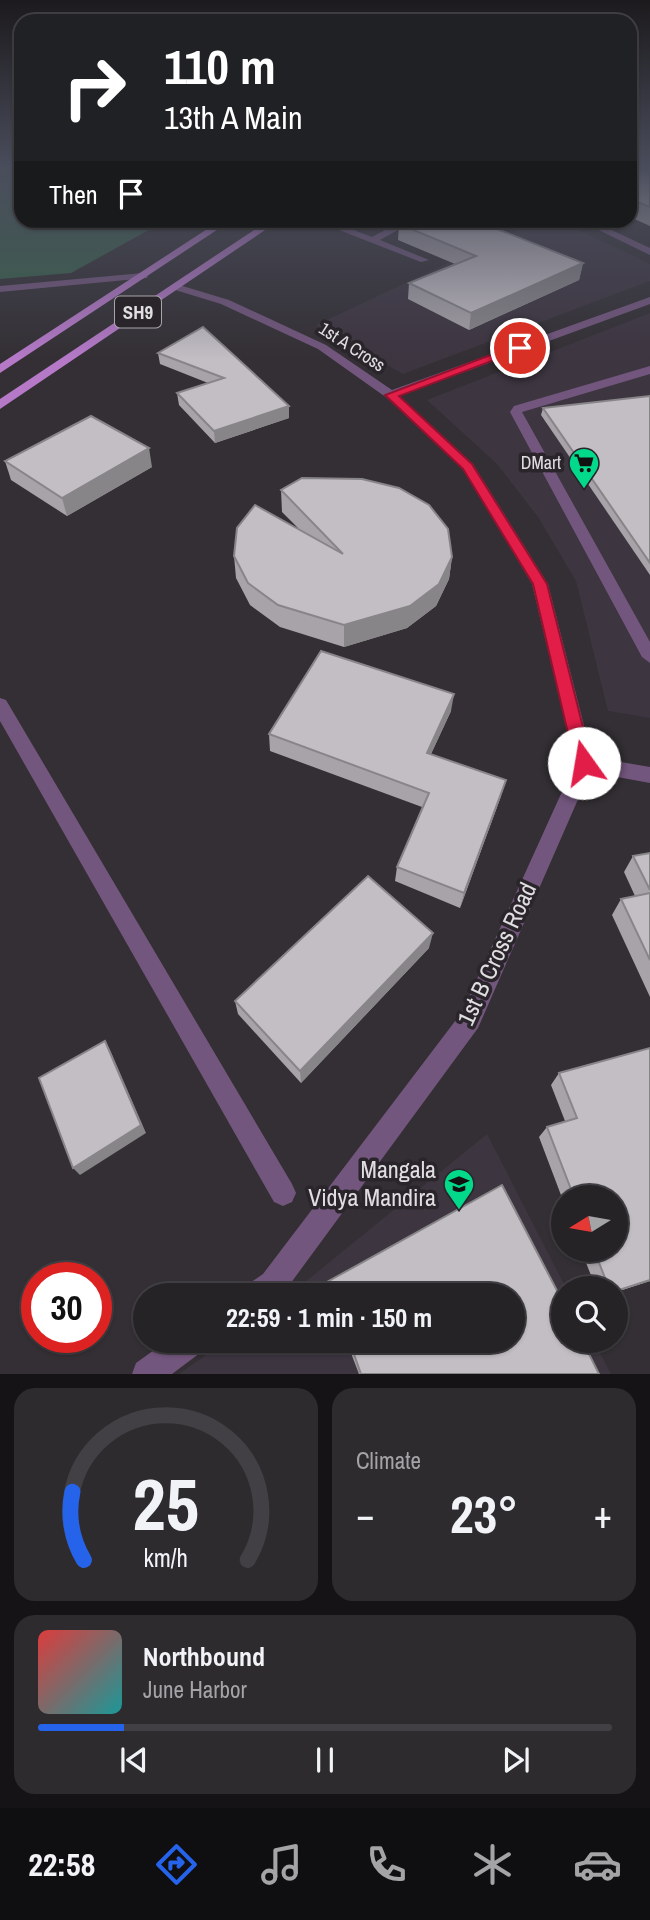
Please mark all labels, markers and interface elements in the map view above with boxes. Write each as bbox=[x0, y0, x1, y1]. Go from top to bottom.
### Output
text: 110 m bbox=[164, 33, 276, 99]
icon: right bbox=[49, 42, 140, 133]
text: 13th A Main bbox=[164, 96, 303, 139]
icon: arrive bbox=[112, 175, 150, 213]
text: Then bbox=[49, 177, 98, 212]
road number: SH9 bbox=[115, 296, 161, 328]
street label: 1st A Cross bbox=[314, 316, 390, 377]
pin bbox=[490, 318, 550, 378]
icon: arrive bbox=[501, 329, 539, 367]
supermarket icon: DMart bbox=[567, 446, 601, 490]
place label: DMart bbox=[521, 450, 561, 475]
position arrow bbox=[547, 726, 621, 800]
street label: 1st B Cross Road bbox=[449, 877, 543, 1030]
place label: Mangala Vidya Mandira bbox=[308, 1153, 436, 1213]
school or university icon: Mangala Vidya Mandira bbox=[442, 1167, 476, 1211]
north arrow bbox=[551, 1185, 628, 1262]
map controls bbox=[551, 1185, 628, 1353]
speed limit sign: 30 bbox=[21, 1262, 112, 1353]
button: search bbox=[551, 1276, 628, 1353]
text: 22:59 · 1 min · 150 m bbox=[226, 1300, 432, 1335]
text: Climate bbox=[356, 1445, 421, 1476]
text: 25 bbox=[133, 1456, 199, 1554]
text: 23° bbox=[450, 1479, 518, 1549]
text: − bbox=[356, 1489, 374, 1540]
text: + bbox=[594, 1489, 612, 1540]
text: km/h bbox=[144, 1541, 188, 1575]
text: Northbound bbox=[143, 1639, 265, 1674]
text: June Harbor bbox=[143, 1674, 247, 1705]
icon: previous bbox=[115, 1741, 153, 1779]
icon: pause bbox=[306, 1741, 344, 1779]
icon: next bbox=[497, 1741, 535, 1779]
icon: directions bbox=[152, 1840, 201, 1889]
icon: music bbox=[257, 1840, 306, 1889]
icon: phone bbox=[362, 1840, 411, 1889]
icon: climate bbox=[468, 1840, 517, 1889]
icon: car bbox=[573, 1840, 622, 1889]
text: 22:58 bbox=[28, 1843, 95, 1886]

